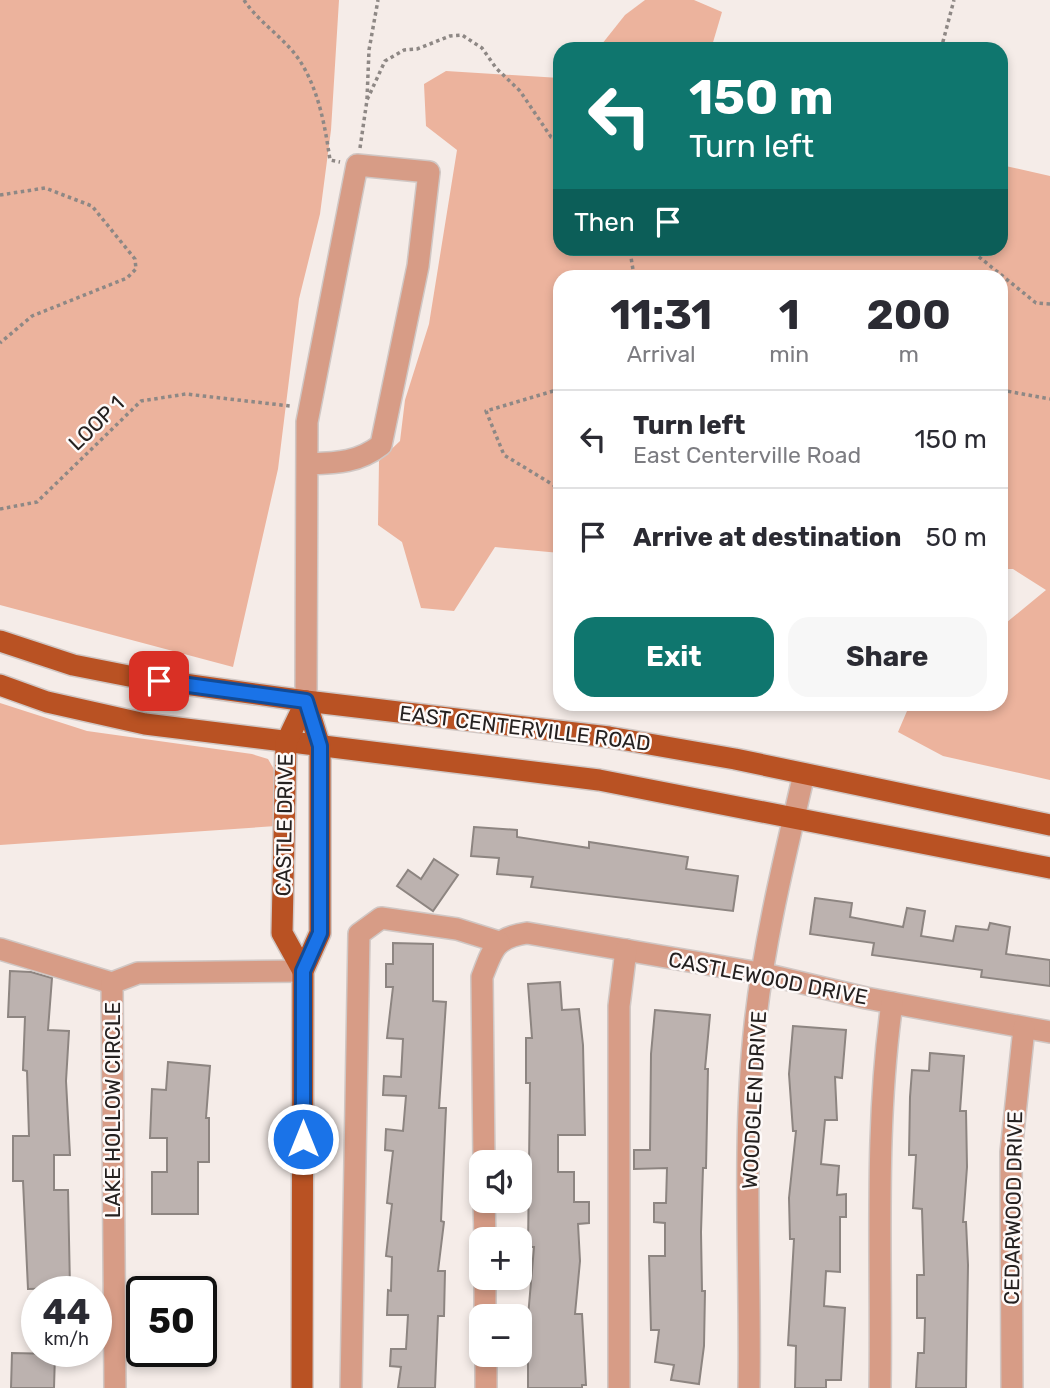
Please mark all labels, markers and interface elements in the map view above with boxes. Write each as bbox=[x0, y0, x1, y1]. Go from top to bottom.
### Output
text: 150 m bbox=[689, 68, 834, 126]
icon: left bbox=[574, 70, 665, 161]
text: Turn left bbox=[689, 127, 814, 165]
icon: arrive bbox=[649, 203, 687, 241]
text: Then bbox=[574, 207, 635, 238]
text: 11:31 bbox=[610, 290, 712, 340]
text: 1 bbox=[779, 290, 800, 340]
text: 200 bbox=[866, 290, 951, 340]
text: Arrival bbox=[627, 340, 696, 368]
text: min bbox=[769, 340, 809, 368]
text: m bbox=[898, 340, 919, 368]
street label: LOOP 1 bbox=[63, 391, 129, 455]
text: Turn left bbox=[633, 410, 745, 441]
icon: left bbox=[574, 420, 612, 458]
text: 150 m bbox=[914, 424, 987, 455]
text: East Centerville Road bbox=[633, 441, 861, 469]
icon: arrive bbox=[574, 518, 612, 556]
text: Arrive at destination bbox=[633, 522, 901, 553]
text: 50 m bbox=[926, 522, 987, 553]
button: Exit bbox=[574, 617, 774, 697]
button: Share bbox=[788, 617, 987, 697]
pin bbox=[129, 651, 189, 711]
icon: arrive bbox=[140, 662, 178, 700]
street label: EAST CENTERVILLE ROAD bbox=[398, 700, 652, 756]
street label: CASTLE DRIVE bbox=[270, 753, 298, 897]
street label: CASTLEWOOD DRIVE bbox=[666, 946, 870, 1010]
street label: LAKE HOLLOW CIRCLE bbox=[100, 1002, 125, 1218]
street label: WOODGLEN DRIVE bbox=[737, 1010, 771, 1190]
position arrow bbox=[266, 1102, 340, 1176]
street label: CEDARWOOD DRIVE bbox=[999, 1111, 1027, 1305]
map controls bbox=[469, 1150, 532, 1367]
button: sound bbox=[469, 1150, 532, 1213]
button: + bbox=[469, 1227, 532, 1290]
speed limit sign: 50 bbox=[126, 1276, 217, 1367]
text: 44 bbox=[43, 1291, 90, 1333]
button: − bbox=[469, 1304, 532, 1367]
text: km/h bbox=[44, 1328, 89, 1350]

